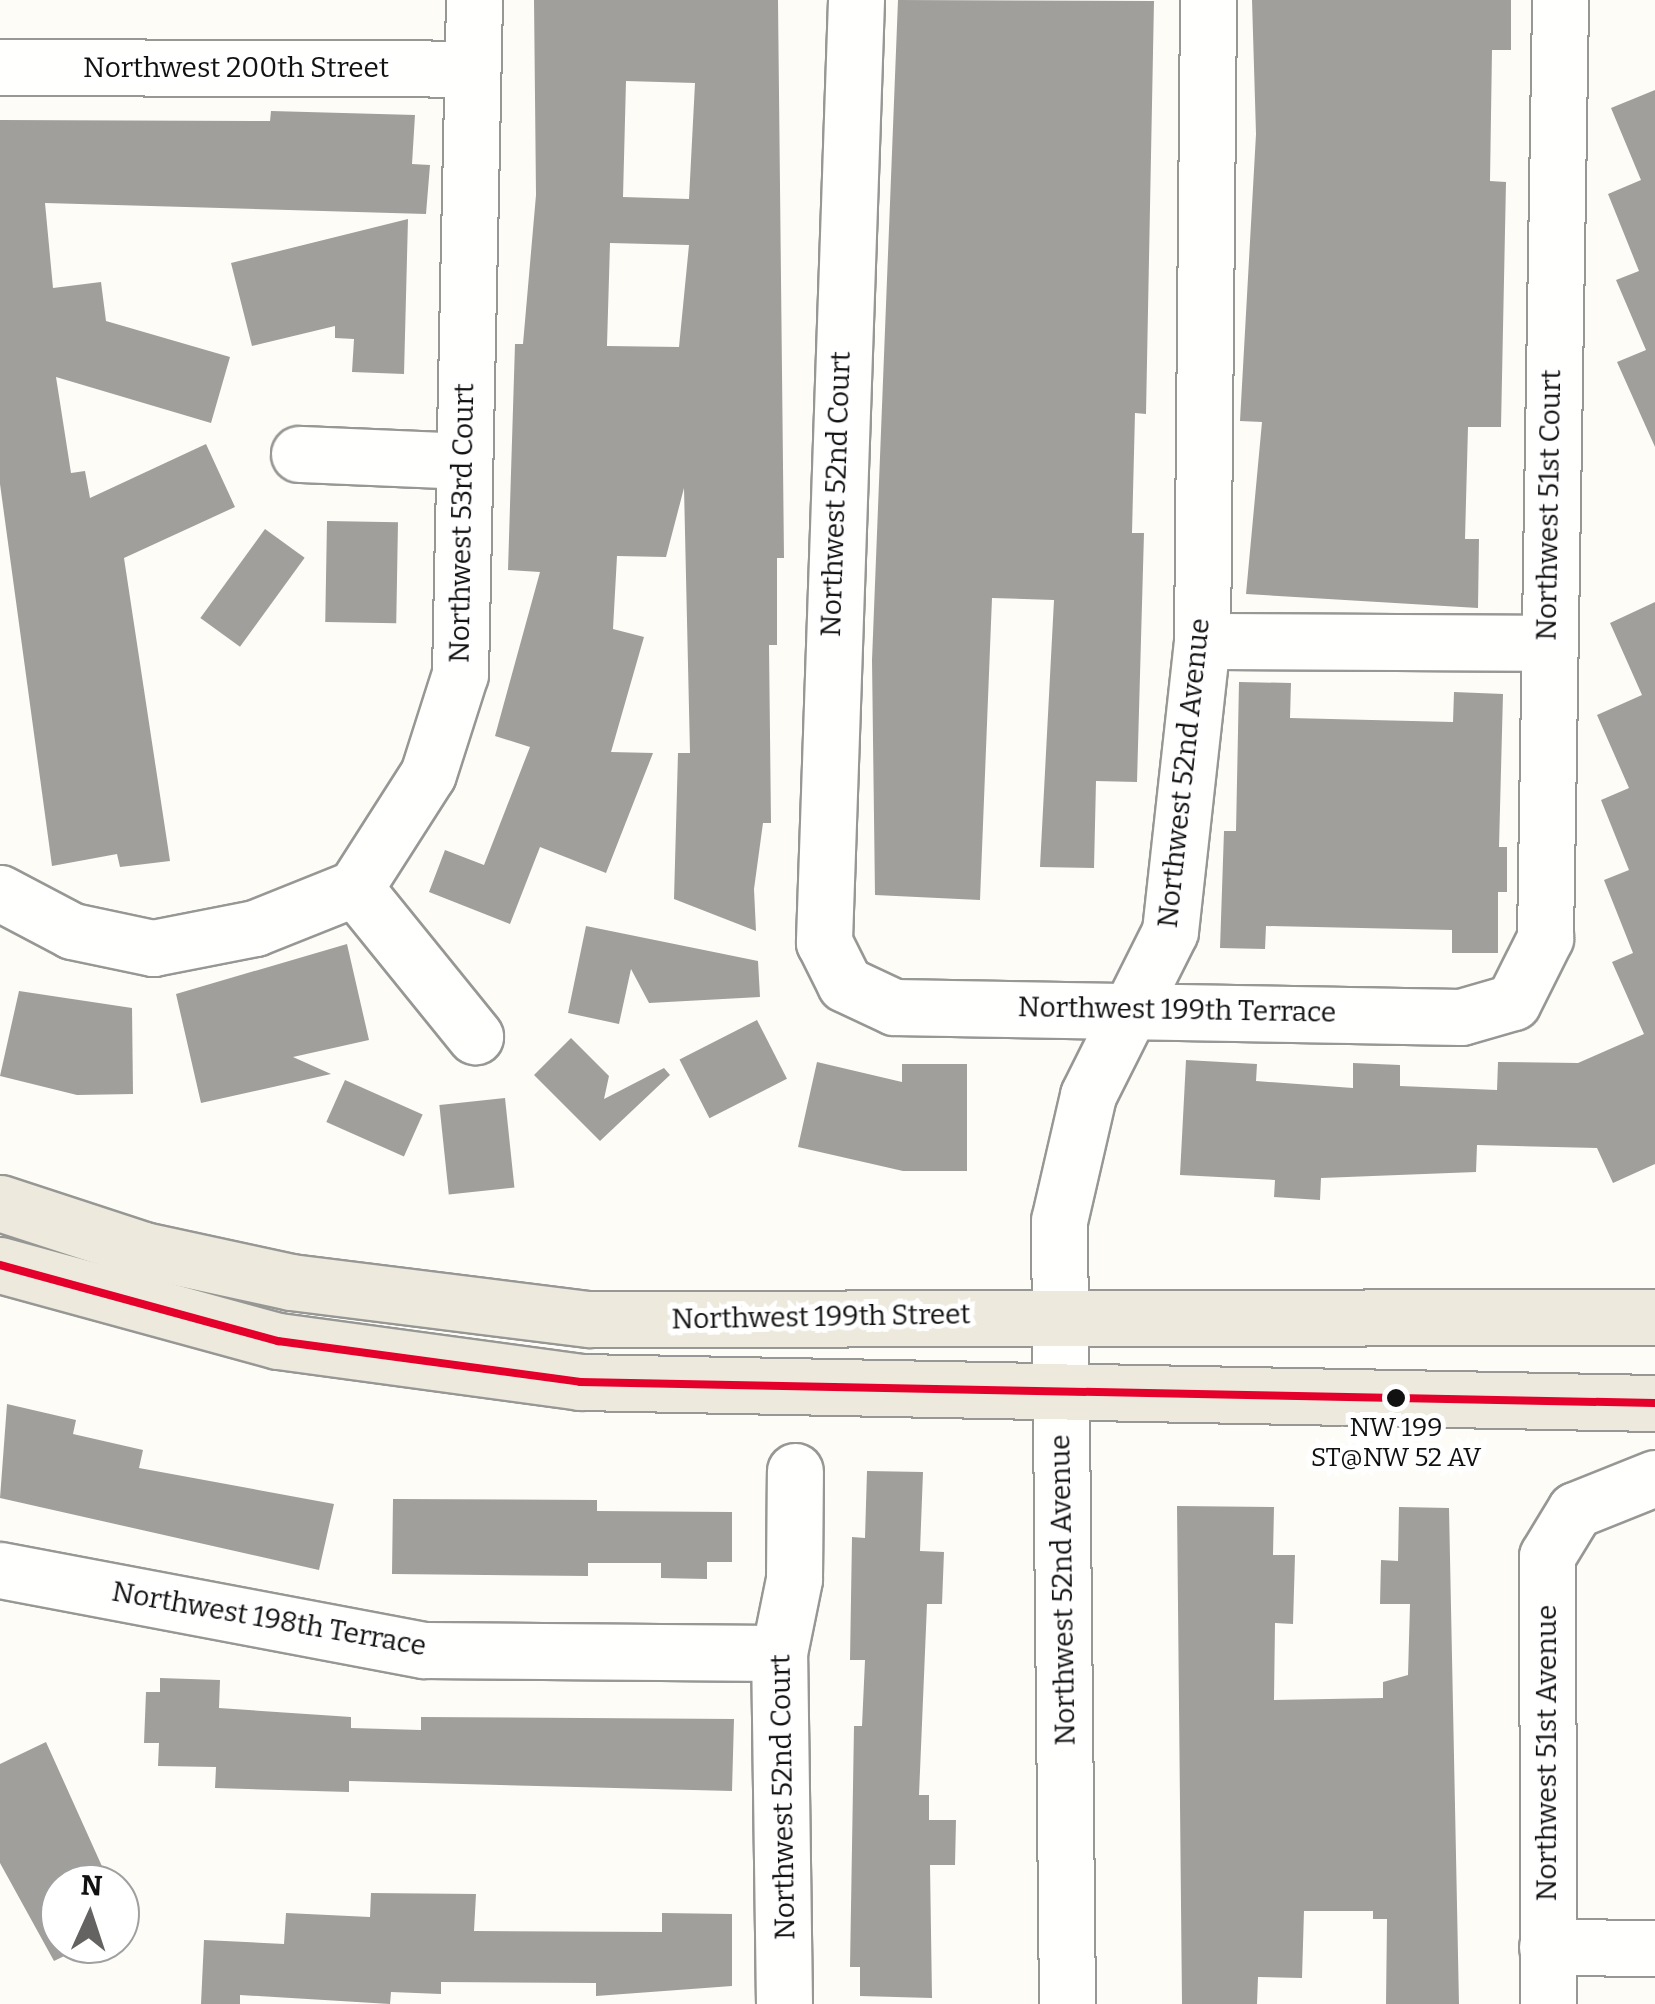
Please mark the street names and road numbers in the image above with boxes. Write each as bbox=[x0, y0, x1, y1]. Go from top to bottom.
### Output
street label: Northwest 200th Street bbox=[83, 51, 389, 85]
street label: Northwest 52nd Court bbox=[814, 351, 858, 637]
street label: Northwest 51st Court bbox=[1530, 369, 1568, 641]
street label: Northwest 53rd Court bbox=[443, 383, 481, 663]
street label: Northwest 52nd Avenue bbox=[1151, 617, 1217, 929]
street label: Northwest 199th Terrace bbox=[1018, 990, 1336, 1030]
street label: Northwest 199th Street bbox=[671, 1298, 971, 1336]
street label: Northwest 52nd Avenue bbox=[1043, 1434, 1083, 1746]
street label: Northwest 198th Terrace bbox=[109, 1575, 429, 1663]
street label: Northwest 51st Avenue bbox=[1530, 1605, 1564, 1901]
street label: Northwest 52nd Court bbox=[764, 1654, 802, 1940]

